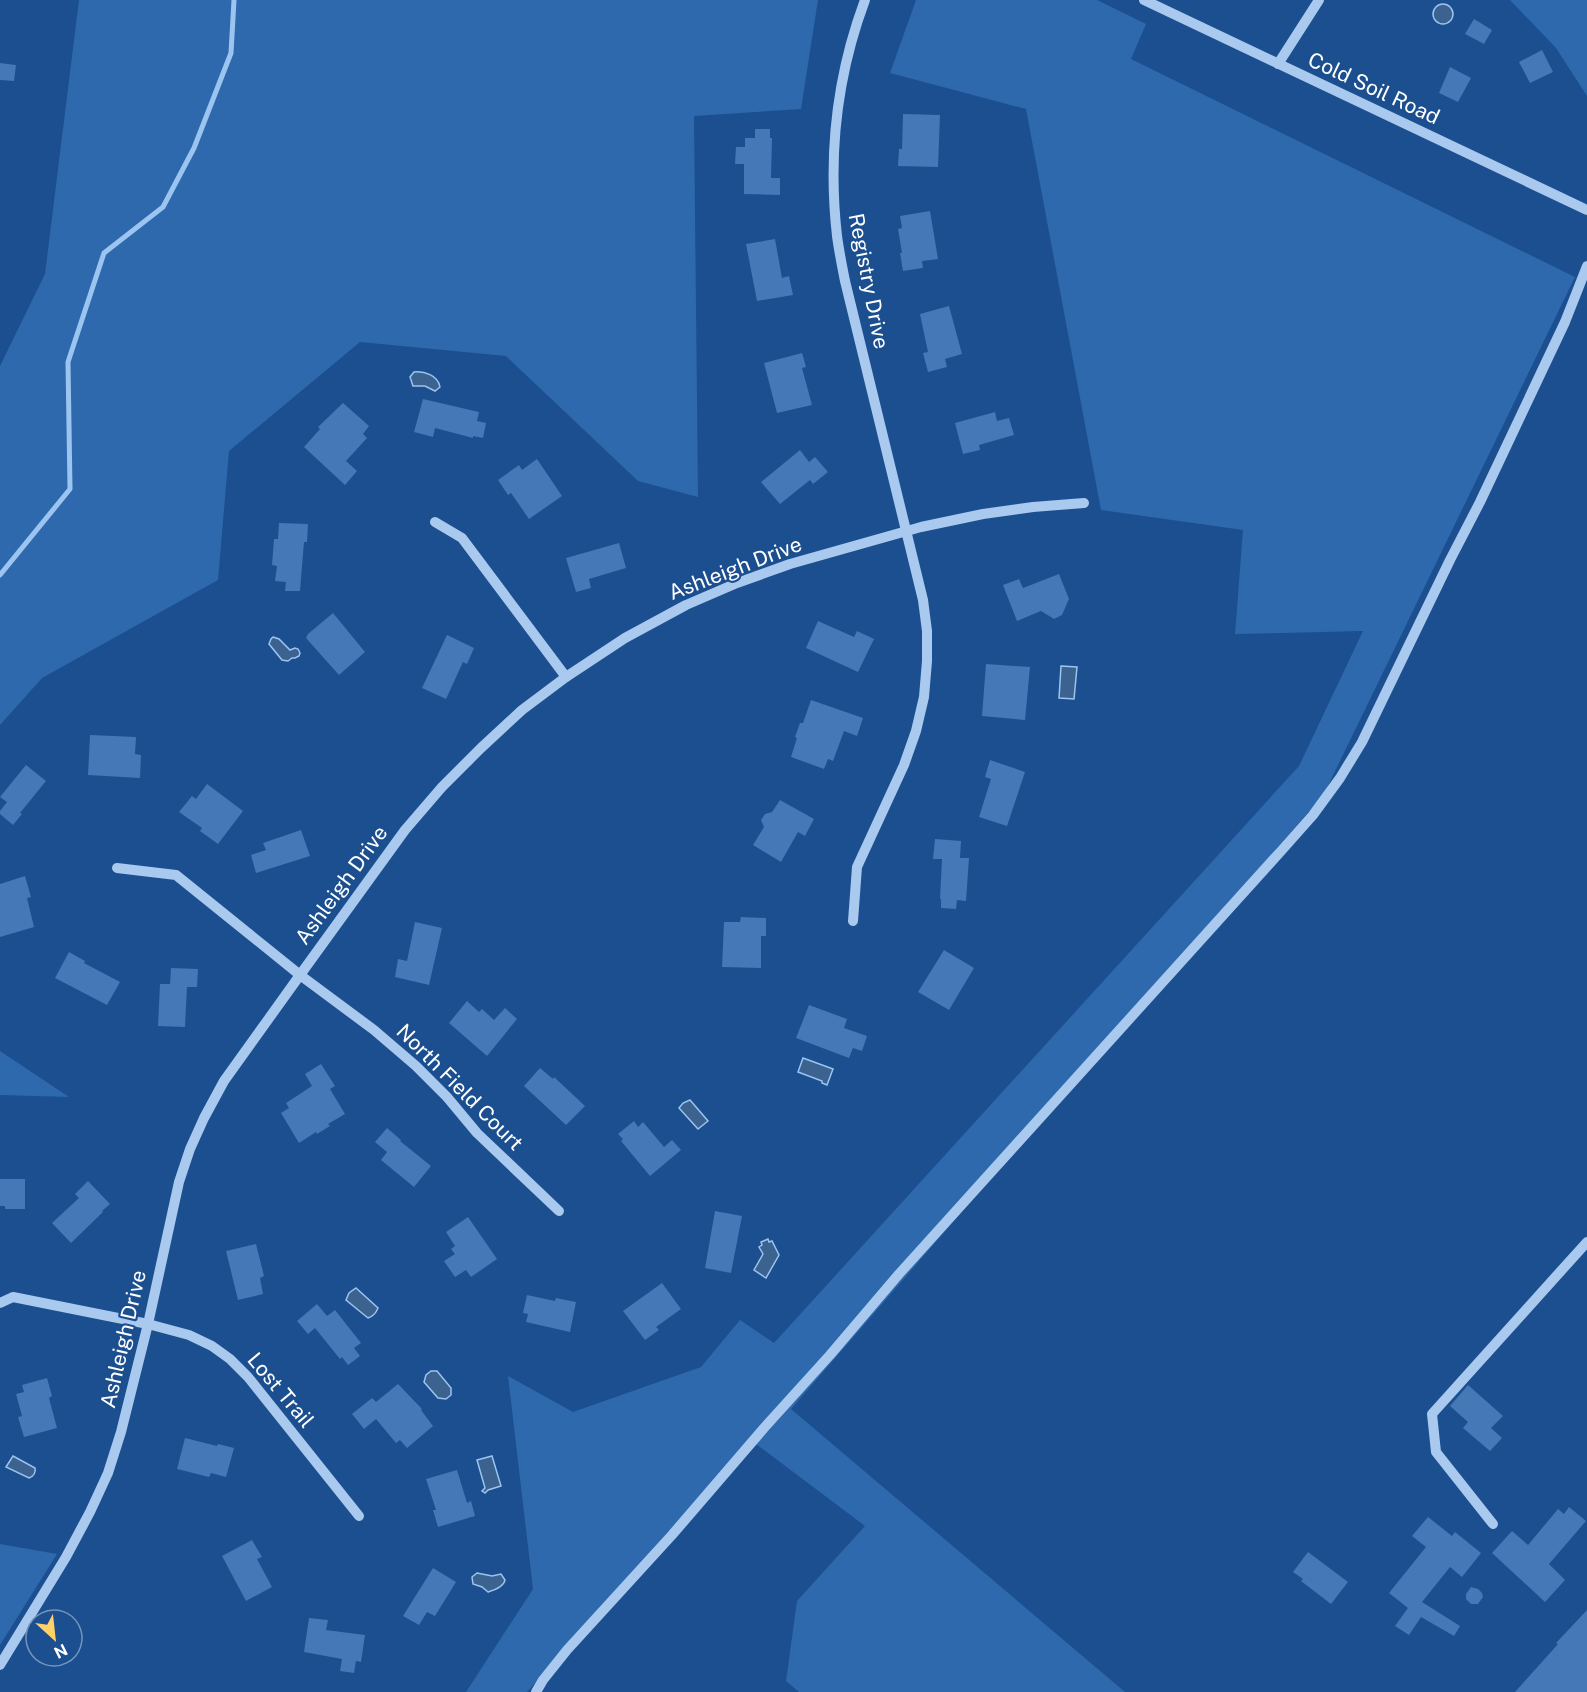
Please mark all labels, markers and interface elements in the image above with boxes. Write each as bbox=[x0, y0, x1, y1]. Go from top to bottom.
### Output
street label: Cold Soil Road bbox=[1304, 47, 1444, 129]
street label: Registry Drive bbox=[844, 211, 894, 351]
street label: Ashleigh Drive bbox=[665, 531, 805, 605]
street label: Ashleigh Drive bbox=[290, 821, 392, 949]
street label: North Field Court bbox=[392, 1019, 528, 1155]
street label: Ashleigh Drive bbox=[95, 1268, 151, 1410]
street label: Lost Trail bbox=[242, 1347, 320, 1433]
north arrow bbox=[24, 1608, 84, 1668]
text: N bbox=[51, 1640, 70, 1662]

